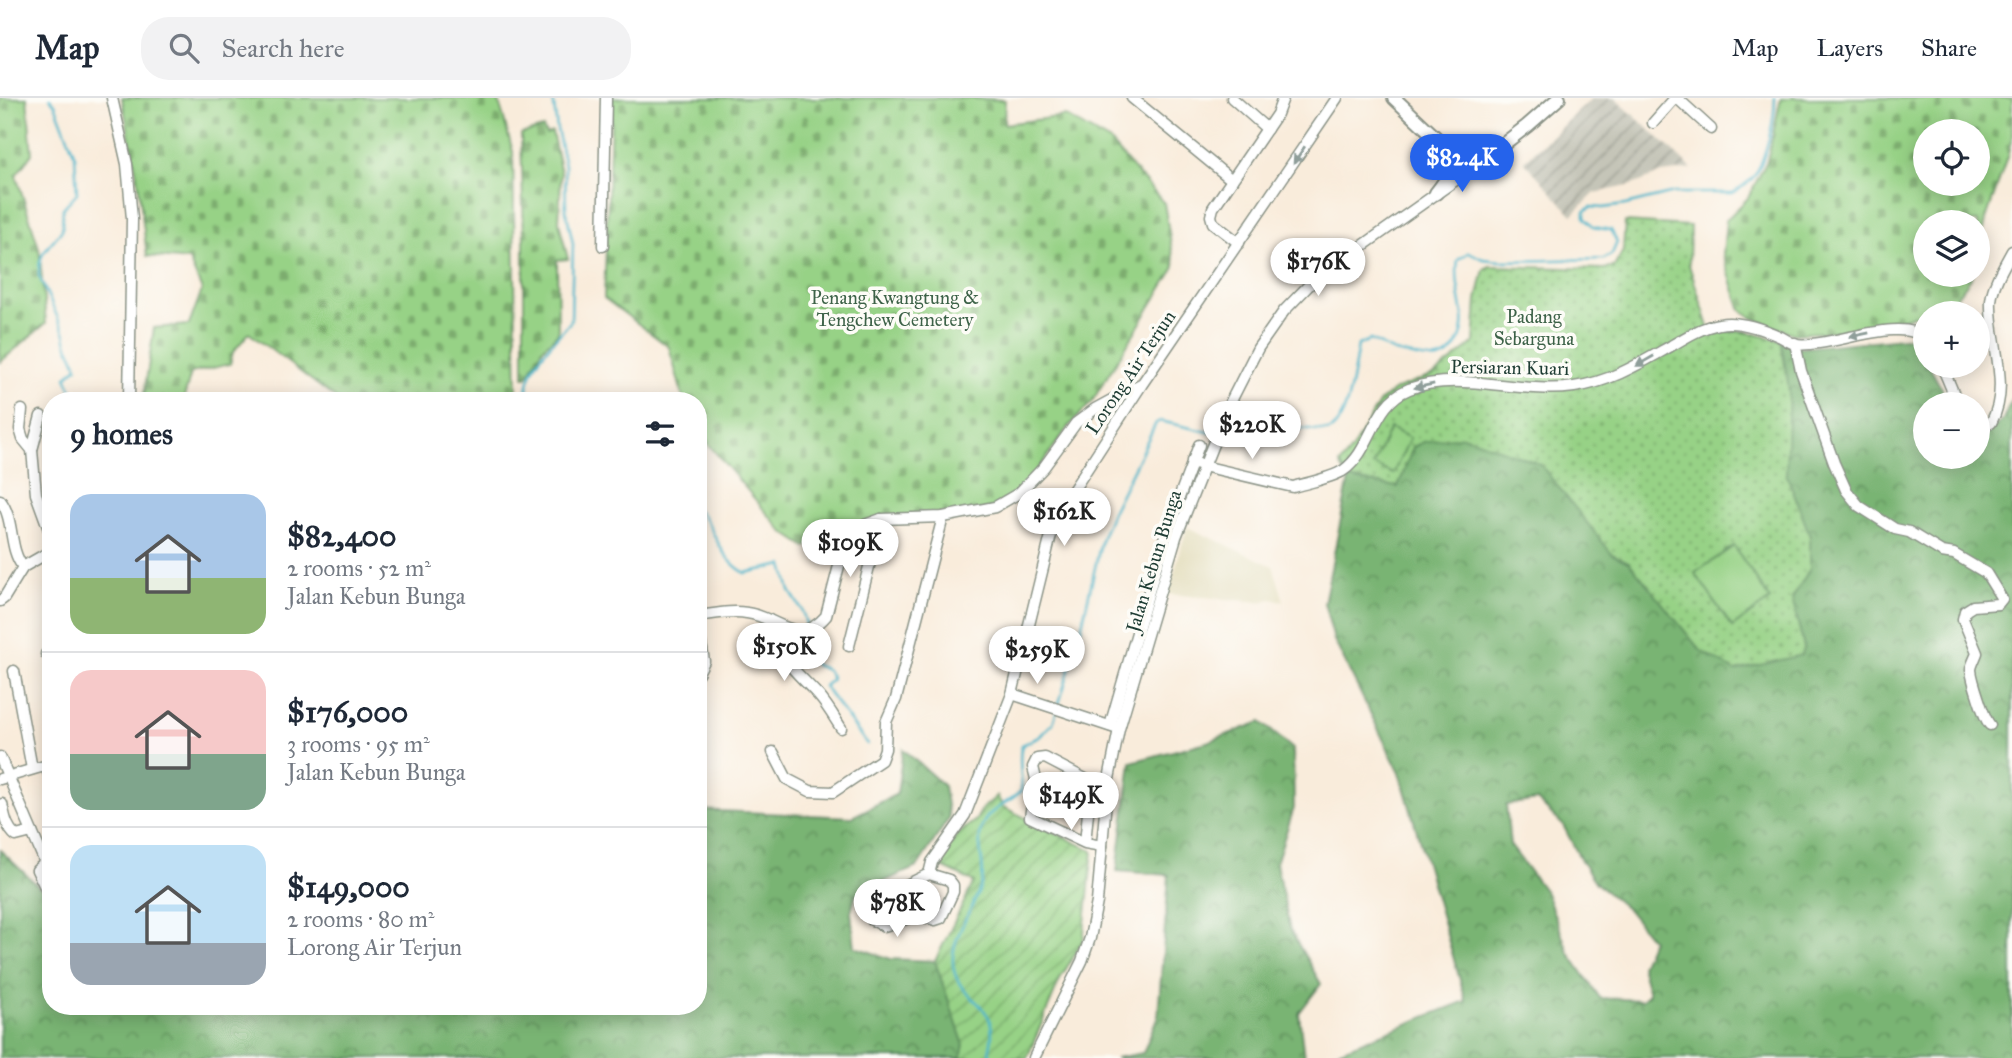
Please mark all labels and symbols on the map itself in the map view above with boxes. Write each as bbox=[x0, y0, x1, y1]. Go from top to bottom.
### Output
pin: $82.4K bbox=[1405, 134, 1519, 194]
one-way arrow bbox=[1293, 145, 1306, 164]
pin: $176K bbox=[1269, 238, 1367, 298]
park label: Penang Kwangtung & Tengchew Cemetery bbox=[811, 286, 979, 332]
park label: Padang Sebarguna bbox=[1494, 305, 1575, 351]
street label: Lorong Air Terjun bbox=[1080, 306, 1181, 439]
one-way arrow bbox=[1848, 329, 1870, 340]
street label: Persiaran Kuari bbox=[1450, 355, 1570, 380]
one-way arrow bbox=[1636, 355, 1655, 367]
one-way arrow bbox=[1413, 381, 1435, 392]
pin: $220K bbox=[1203, 402, 1301, 461]
street label: Jalan Kebun Bunga bbox=[1120, 486, 1187, 637]
pin: $162K bbox=[1015, 489, 1113, 548]
pin: $109K bbox=[801, 519, 899, 579]
pin: $150K bbox=[735, 624, 833, 683]
pin: $259K bbox=[988, 626, 1086, 686]
pin: $149K bbox=[1022, 772, 1120, 832]
pin: $78K bbox=[856, 880, 938, 939]

